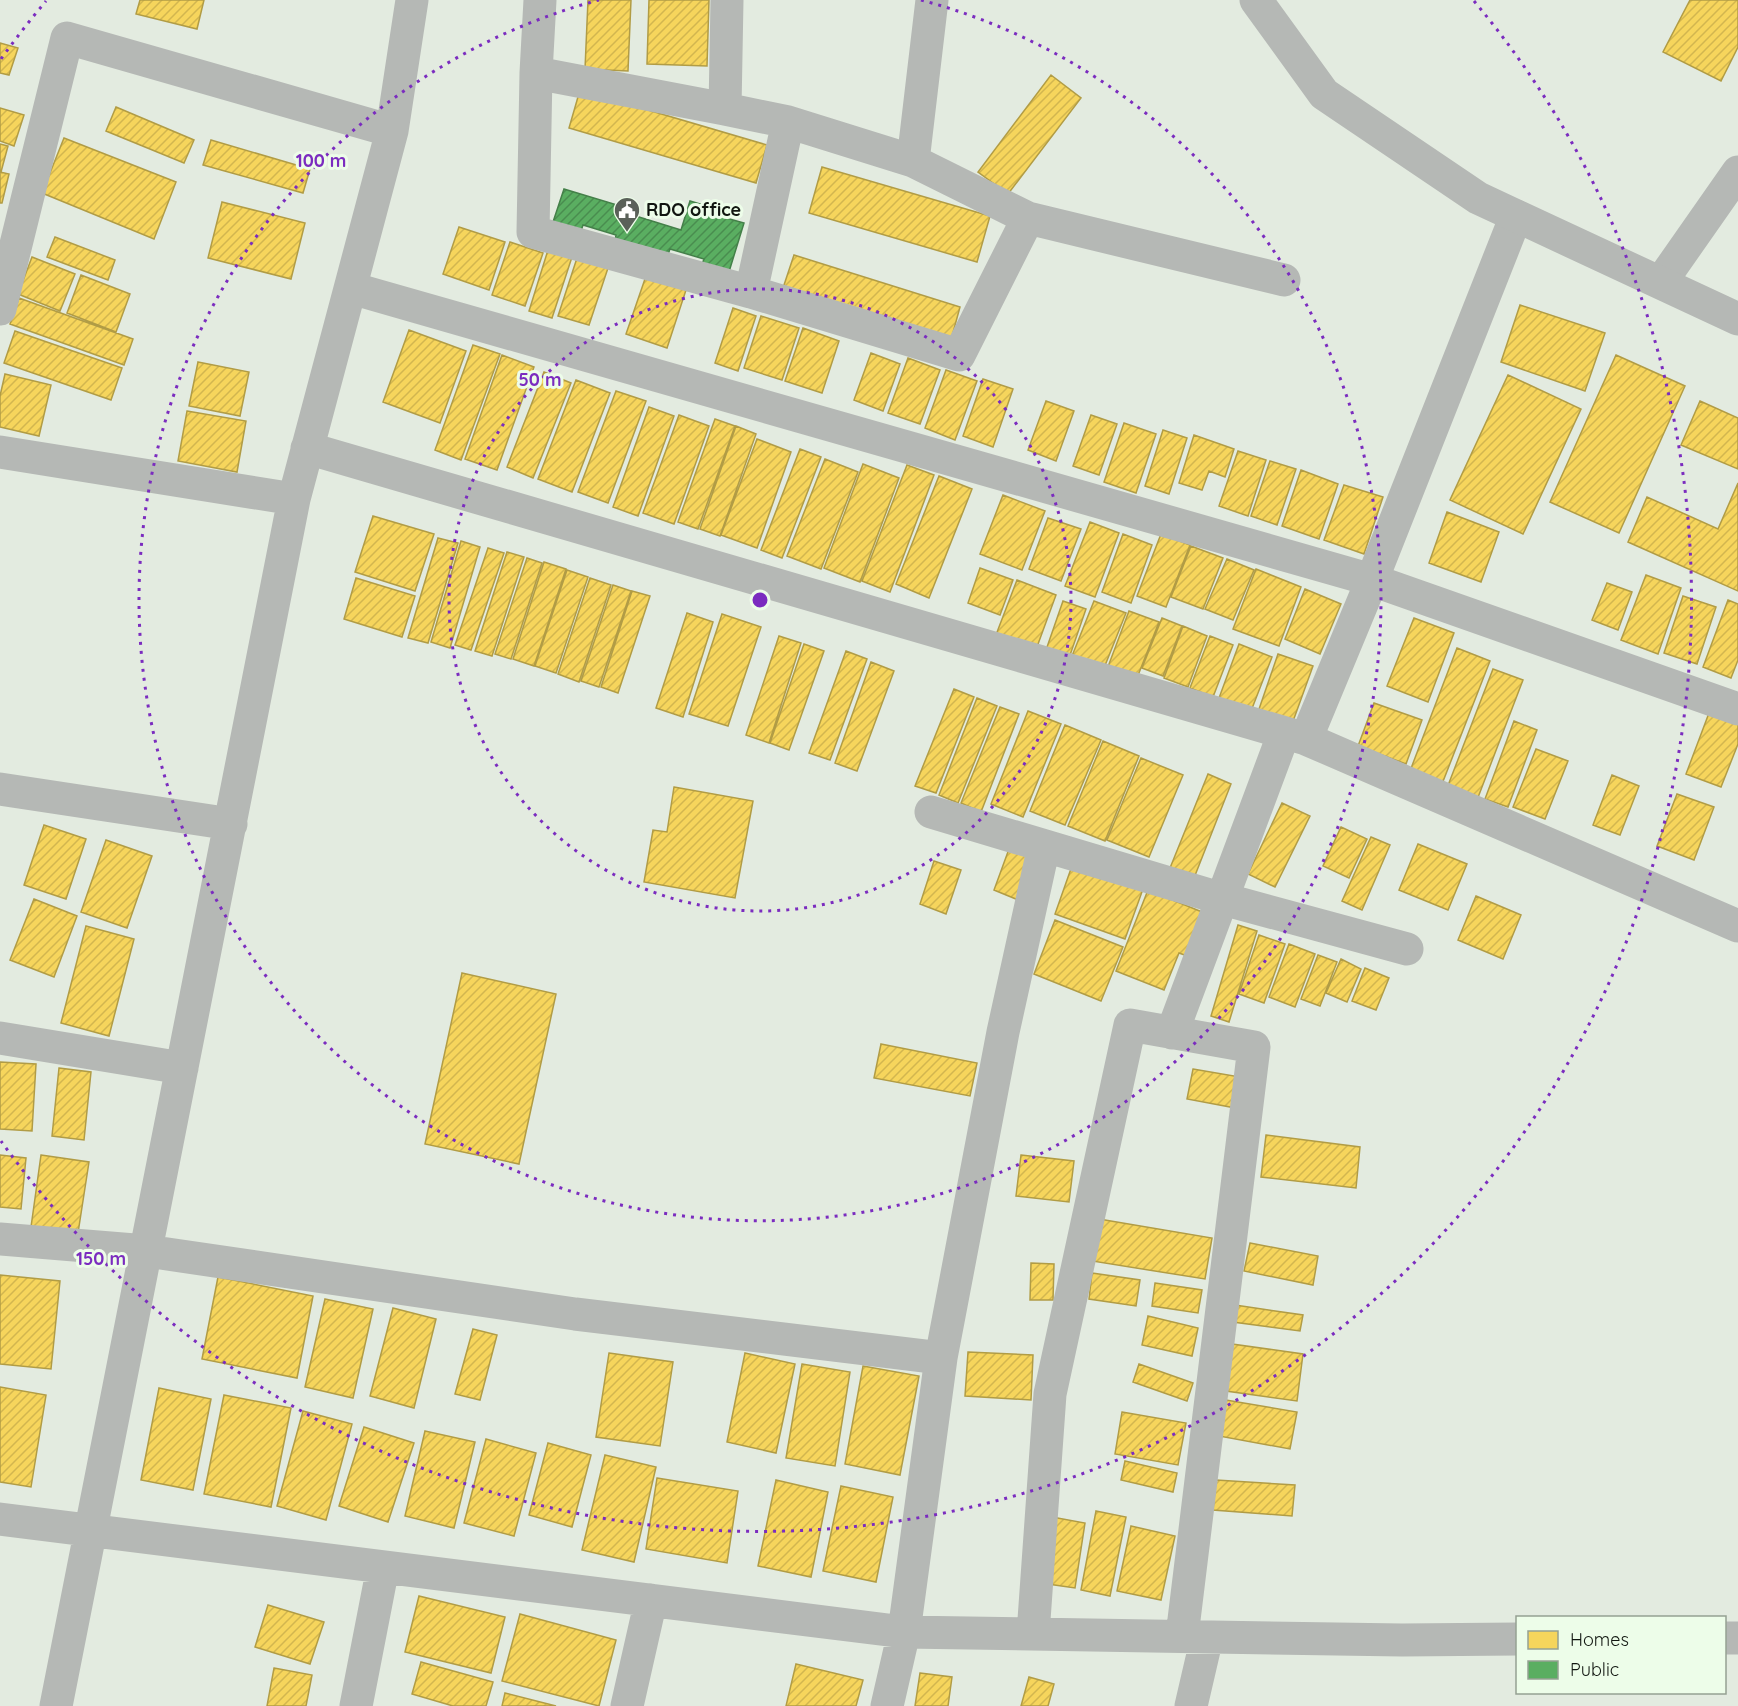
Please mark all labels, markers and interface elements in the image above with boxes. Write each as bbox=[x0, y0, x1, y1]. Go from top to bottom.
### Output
text: 100 m bbox=[296, 149, 346, 172]
public building icon: RDO office bbox=[612, 195, 642, 233]
place label: RDO office bbox=[646, 198, 741, 221]
text: 50 m bbox=[518, 368, 562, 391]
centre of rings bbox=[750, 590, 770, 610]
text: 150 m bbox=[76, 1247, 126, 1270]
legend bbox=[1516, 1616, 1726, 1694]
text: Homes bbox=[1570, 1628, 1629, 1651]
text: Public bbox=[1570, 1658, 1619, 1681]

